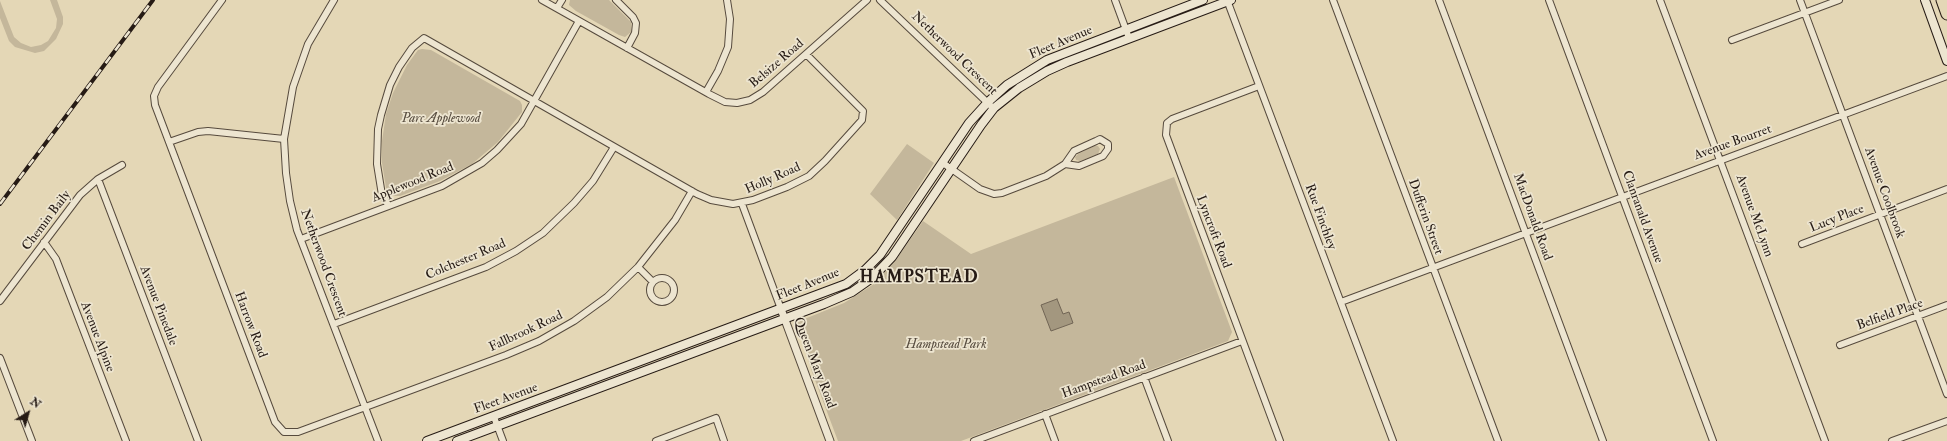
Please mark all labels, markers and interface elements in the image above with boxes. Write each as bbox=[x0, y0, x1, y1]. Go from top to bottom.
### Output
street label: Netherwood Crescent bbox=[908, 9, 1000, 99]
street label: Fleet Avenue bbox=[1027, 23, 1095, 63]
street label: Belsize Road bbox=[747, 36, 807, 92]
park label: Parc Applewood bbox=[402, 111, 480, 127]
street label: Avenue Bourret bbox=[1692, 122, 1774, 164]
street label: Avenue Coolbrook bbox=[1860, 145, 1908, 241]
street label: Applewood Road bbox=[370, 160, 456, 206]
street label: Holly Road bbox=[743, 160, 803, 198]
street label: Clanranald Avenue bbox=[1618, 169, 1666, 265]
street label: MacDonald Road bbox=[1509, 171, 1555, 263]
street label: Avenue McLynn bbox=[1732, 173, 1776, 259]
street label: Dufferin Street bbox=[1404, 177, 1446, 257]
street label: Rue Finchley bbox=[1301, 182, 1339, 252]
street label: Chemin Baily bbox=[19, 188, 75, 254]
street label: Lyncroft Road bbox=[1192, 194, 1234, 270]
street label: Lucy Place bbox=[1808, 202, 1866, 236]
street label: Netherwood Crescent bbox=[296, 207, 350, 319]
street label: Colchester Road bbox=[424, 236, 508, 284]
street label: Avenue Pinedale bbox=[136, 264, 180, 348]
street label: Fleet Avenue bbox=[774, 265, 842, 305]
district label: HAMPSTEAD bbox=[859, 268, 979, 288]
street label: Harrow Road bbox=[230, 290, 270, 360]
street label: Belfield Place bbox=[1855, 296, 1925, 334]
street label: Avenue Alpine bbox=[76, 300, 118, 374]
street label: Fallbrook Road bbox=[487, 308, 565, 356]
street label: Queen Mary Road bbox=[789, 315, 839, 411]
park label: Hampstead Park bbox=[905, 337, 987, 353]
street label: Hampstead Road bbox=[1060, 358, 1148, 402]
street label: Fleet Avenue bbox=[472, 380, 540, 418]
north arrow bbox=[8, 393, 48, 433]
text: N bbox=[28, 395, 43, 411]

